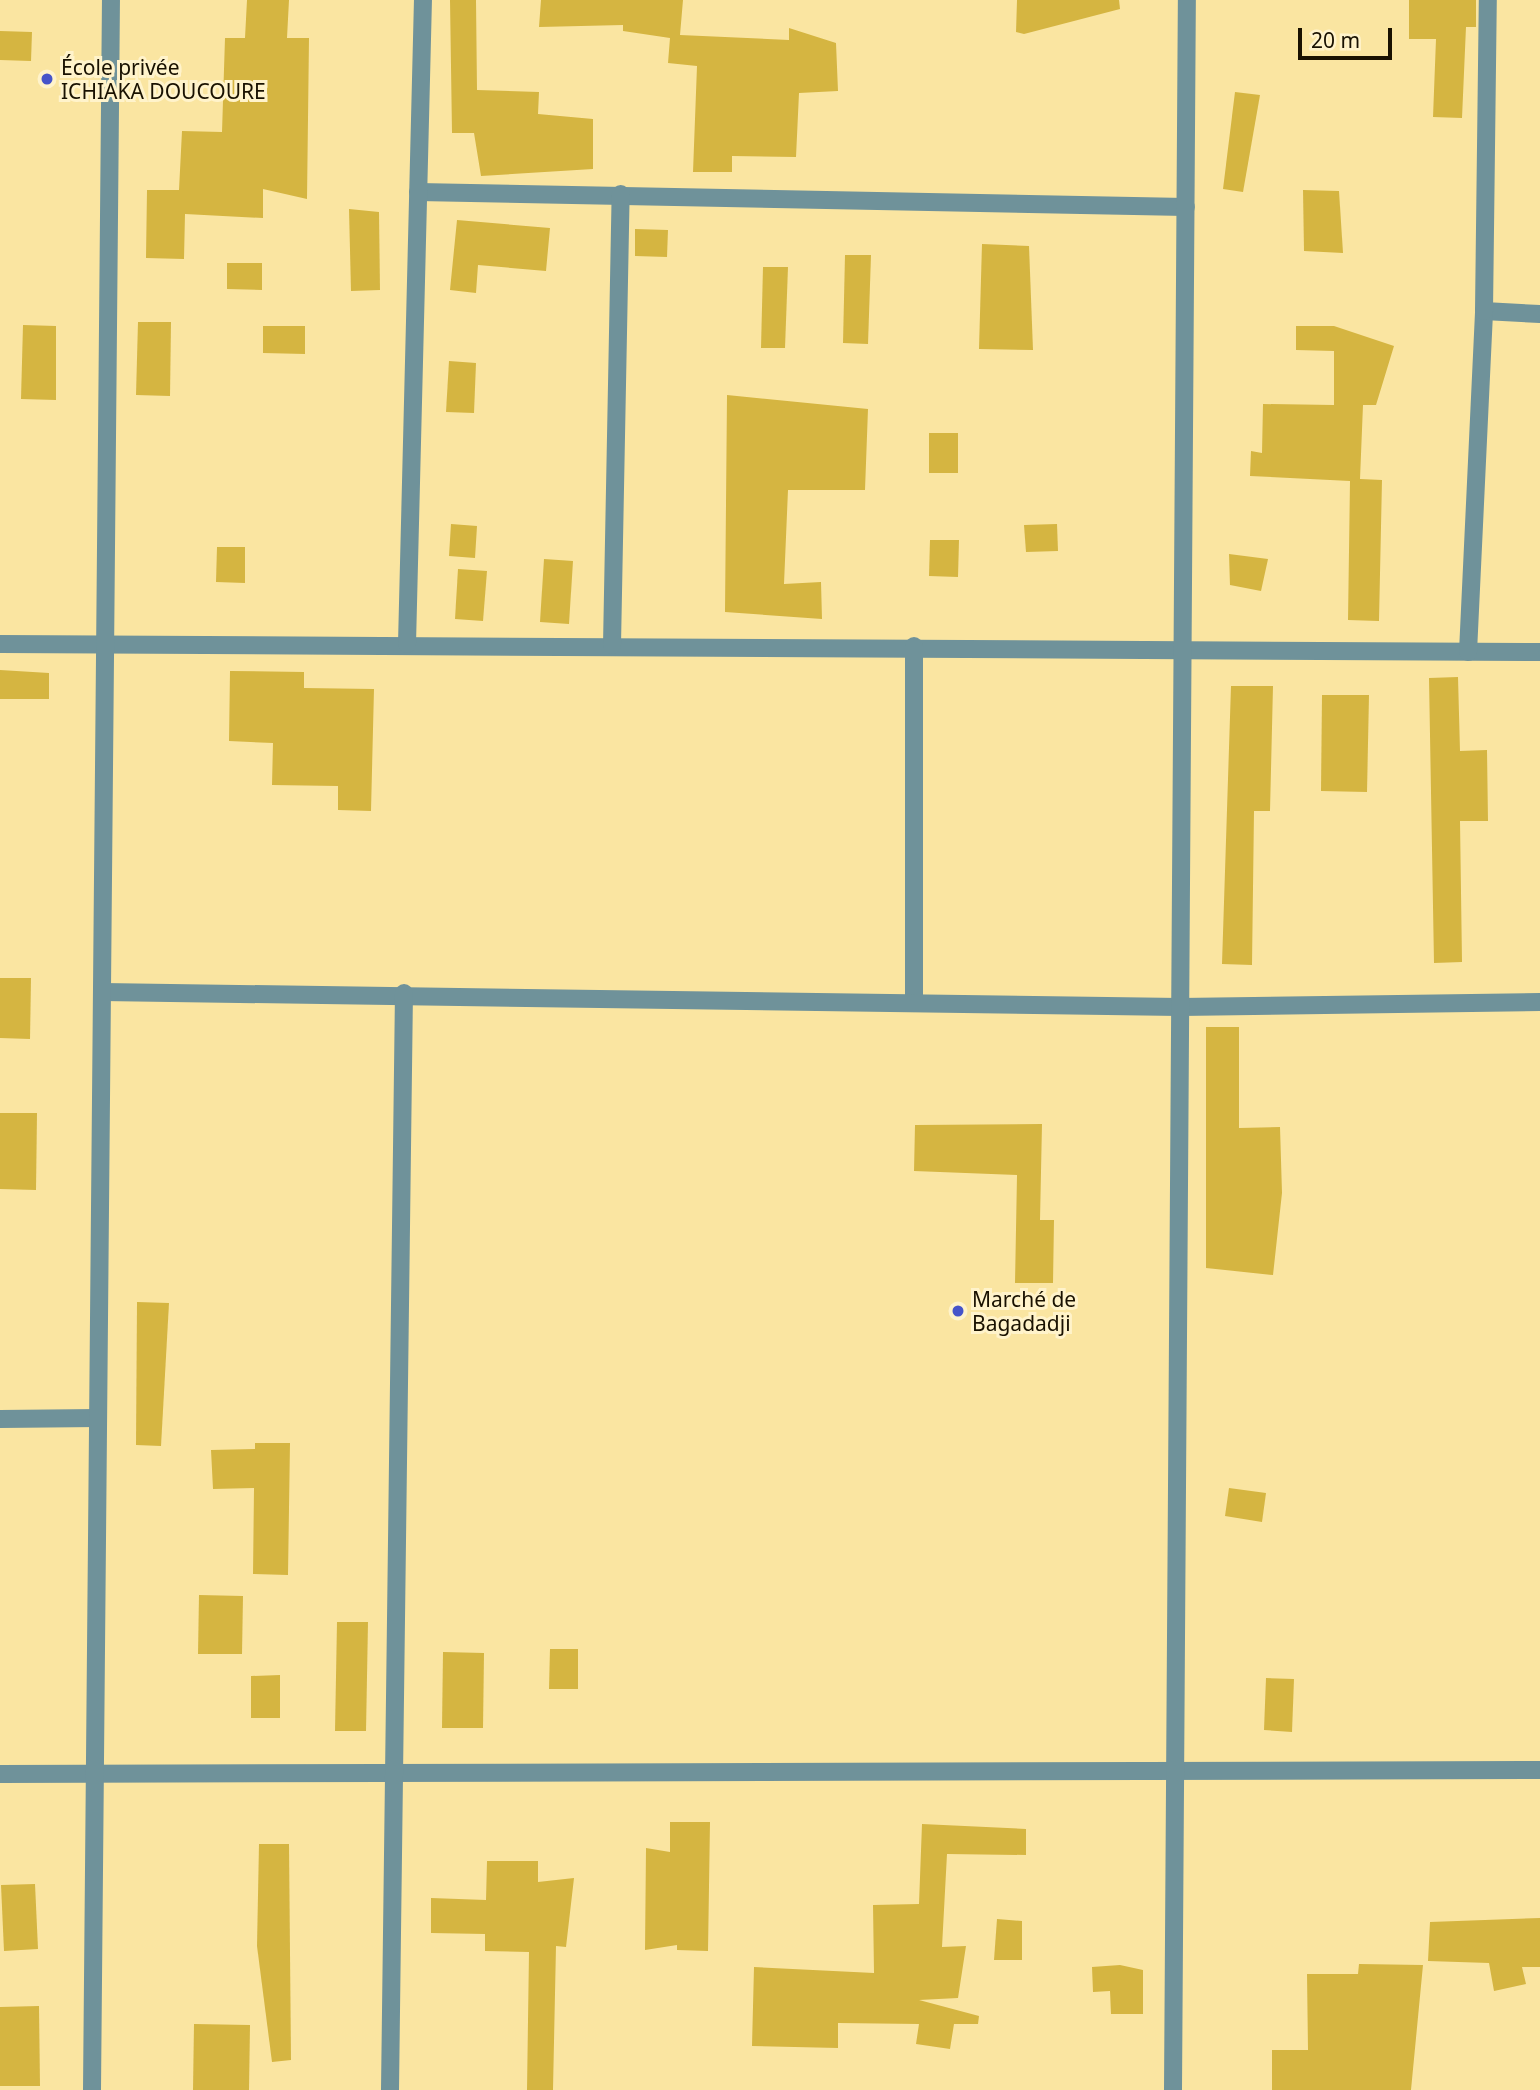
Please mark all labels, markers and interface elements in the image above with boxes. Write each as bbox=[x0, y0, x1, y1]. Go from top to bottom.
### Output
scale bar bbox=[1302, 14, 1396, 58]
text: 20 m bbox=[1311, 26, 1360, 54]
place label: École privée ICHIAKA DOUCOURE bbox=[61, 54, 266, 104]
marker: École privée ICHIAKA DOUCOURE bbox=[39, 71, 55, 87]
place label: Marché de Bagadadji bbox=[972, 1286, 1076, 1336]
marker: Marché de Bagadadji bbox=[950, 1303, 966, 1319]

